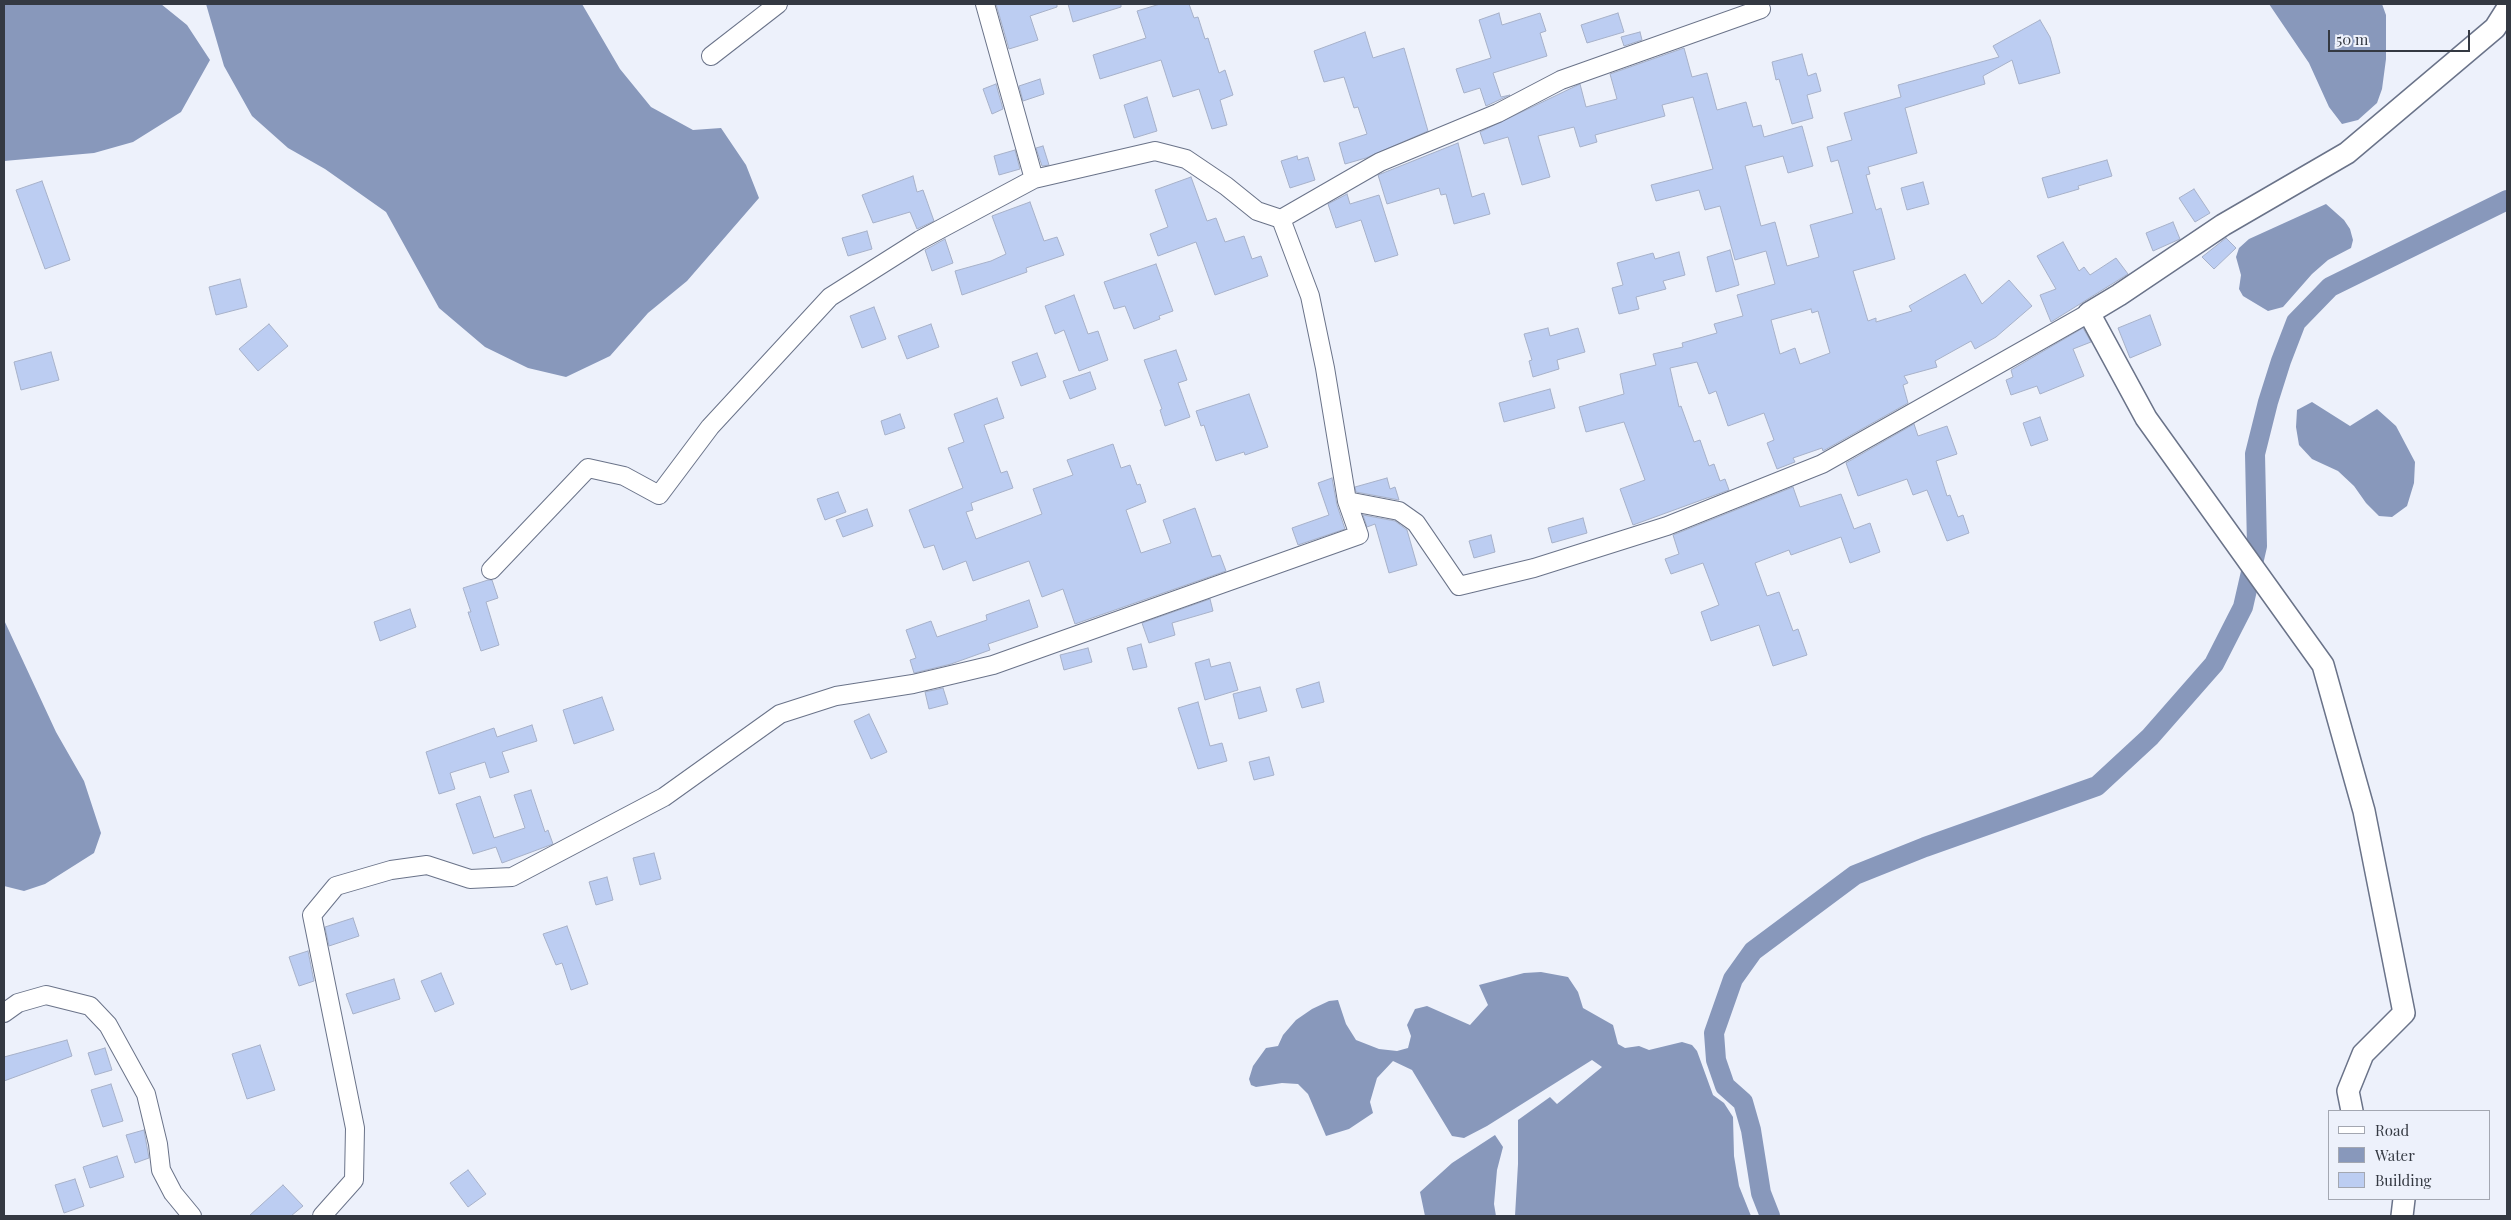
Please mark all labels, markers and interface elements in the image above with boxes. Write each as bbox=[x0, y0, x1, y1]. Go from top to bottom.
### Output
scale bar bbox=[2331, 20, 2474, 52]
text: 50 m bbox=[2336, 29, 2368, 49]
legend bbox=[2328, 1110, 2491, 1200]
text: Road bbox=[2375, 1120, 2409, 1140]
text: Water bbox=[2375, 1145, 2415, 1165]
text: Building bbox=[2375, 1170, 2431, 1190]

